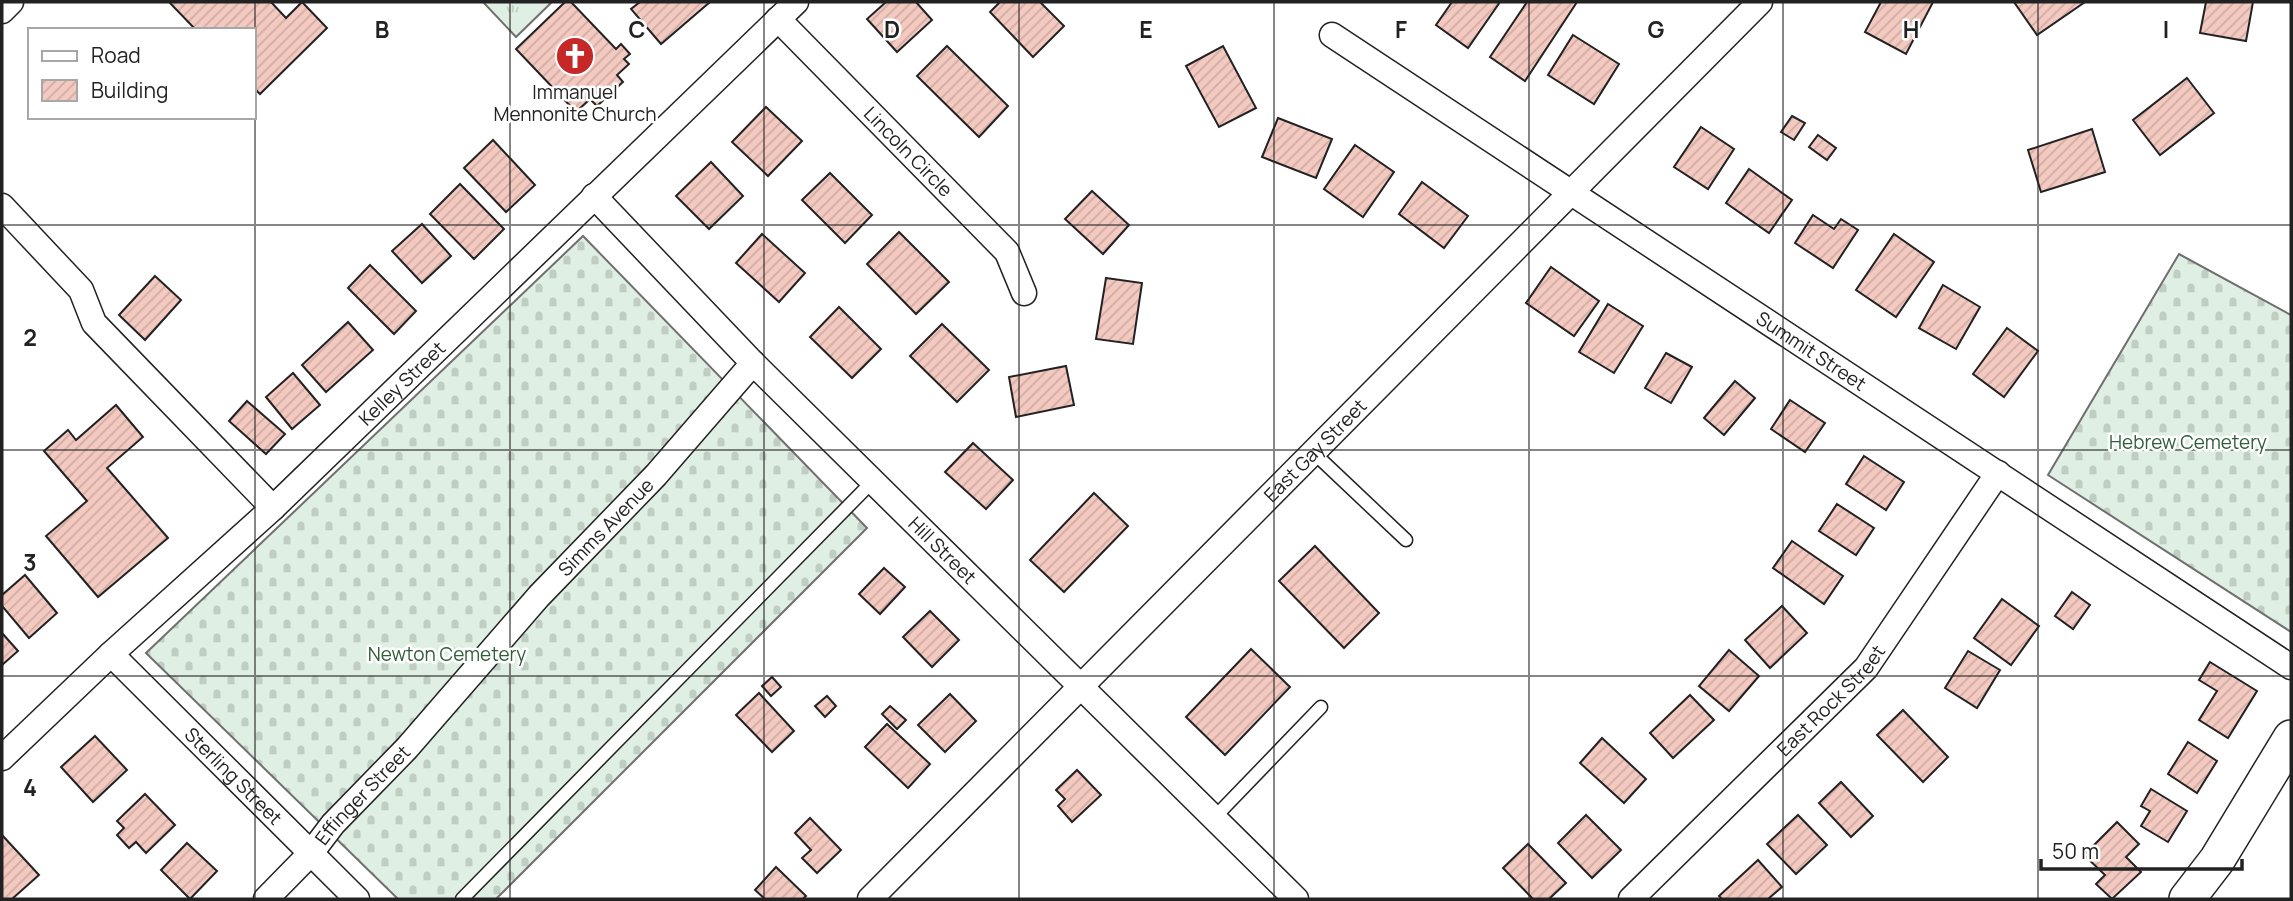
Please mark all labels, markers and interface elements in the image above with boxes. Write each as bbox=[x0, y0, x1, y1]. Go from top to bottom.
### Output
text: B bbox=[375, 13, 389, 45]
text: C bbox=[629, 13, 646, 45]
text: D bbox=[884, 13, 900, 45]
text: E bbox=[1139, 13, 1153, 45]
text: F bbox=[1395, 13, 1407, 45]
text: G bbox=[1648, 13, 1665, 45]
text: H bbox=[1903, 13, 1919, 45]
text: I bbox=[2163, 13, 2169, 45]
legend bbox=[28, 28, 256, 119]
church icon: Immanuel Mennonite Church bbox=[554, 35, 596, 77]
text: Road bbox=[91, 41, 141, 69]
text: Building bbox=[91, 76, 168, 104]
place label: Immanuel Mennonite Church bbox=[493, 79, 657, 127]
street label: Lincoln Circle bbox=[858, 101, 959, 202]
street label: Summit Street bbox=[1751, 305, 1871, 397]
text: 2 bbox=[23, 321, 37, 353]
street label: Kelley Street bbox=[353, 335, 451, 431]
street label: East Gay Street bbox=[1258, 393, 1372, 508]
park label: Hebrew Cemetery bbox=[2109, 429, 2267, 455]
street label: Simms Avenue bbox=[552, 472, 659, 582]
street label: Hill Street bbox=[903, 511, 982, 590]
text: 3 bbox=[23, 546, 37, 578]
street label: East Rock Street bbox=[1771, 640, 1891, 762]
park label: Newton Cemetery bbox=[368, 641, 526, 667]
street label: Sterling Street bbox=[179, 722, 288, 830]
street label: Effinger Street bbox=[309, 739, 416, 850]
text: 4 bbox=[23, 771, 37, 803]
scale bar bbox=[2041, 828, 2242, 872]
text: 50 m bbox=[2052, 837, 2099, 865]

